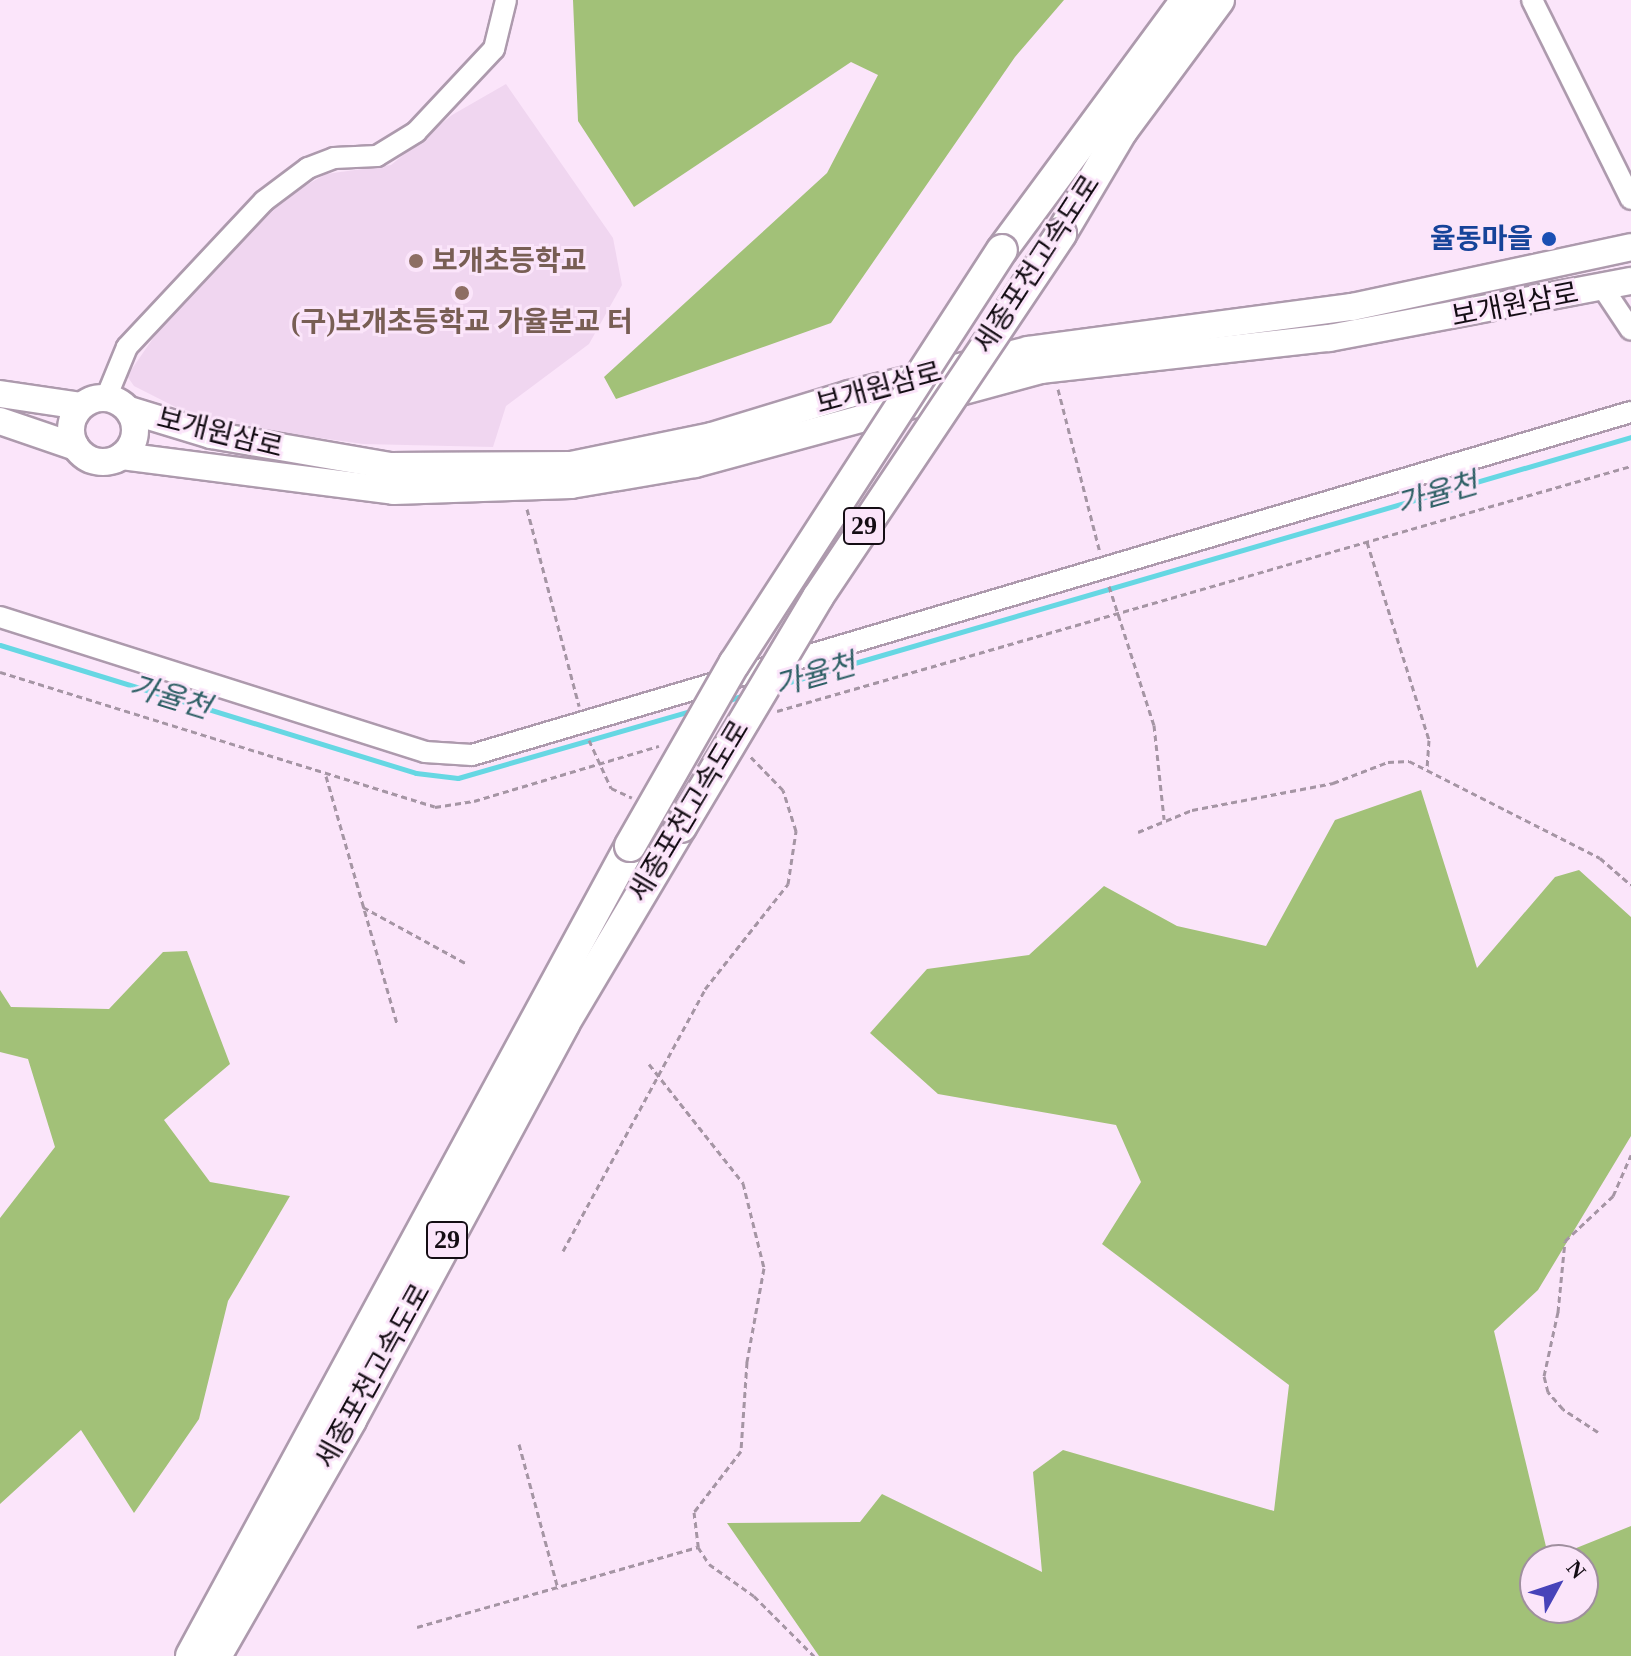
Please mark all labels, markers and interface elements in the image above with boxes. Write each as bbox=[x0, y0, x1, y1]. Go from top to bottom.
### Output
street label: 세종포천고속도로 bbox=[967, 168, 1107, 360]
place label: 율동마을 bbox=[1430, 222, 1533, 256]
marker: 율동마을 bbox=[1540, 230, 1558, 248]
place label: 보개초등학교 bbox=[432, 244, 587, 278]
marker: 보개초등학교 bbox=[407, 252, 425, 270]
street label: 보개원삼로 bbox=[1449, 276, 1581, 334]
marker: (구)보개초등학교 가율분교 터 bbox=[453, 284, 471, 302]
place label: (구)보개초등학교 가율분교 터 bbox=[291, 305, 633, 339]
street label: 보개원삼로 bbox=[812, 355, 946, 421]
street label: 보개원삼로 bbox=[153, 401, 287, 465]
water label: 가율천 bbox=[1392, 465, 1482, 523]
road number: 29 bbox=[842, 504, 886, 548]
water label: 가율천 bbox=[770, 646, 860, 704]
water label: 가율천 bbox=[125, 668, 215, 726]
street label: 세종포천고속도로 bbox=[622, 714, 756, 908]
road number: 29 bbox=[425, 1218, 469, 1262]
street label: 세종포천고속도로 bbox=[308, 1278, 438, 1474]
north arrow bbox=[1519, 1544, 1599, 1624]
text: N bbox=[1562, 1555, 1591, 1584]

